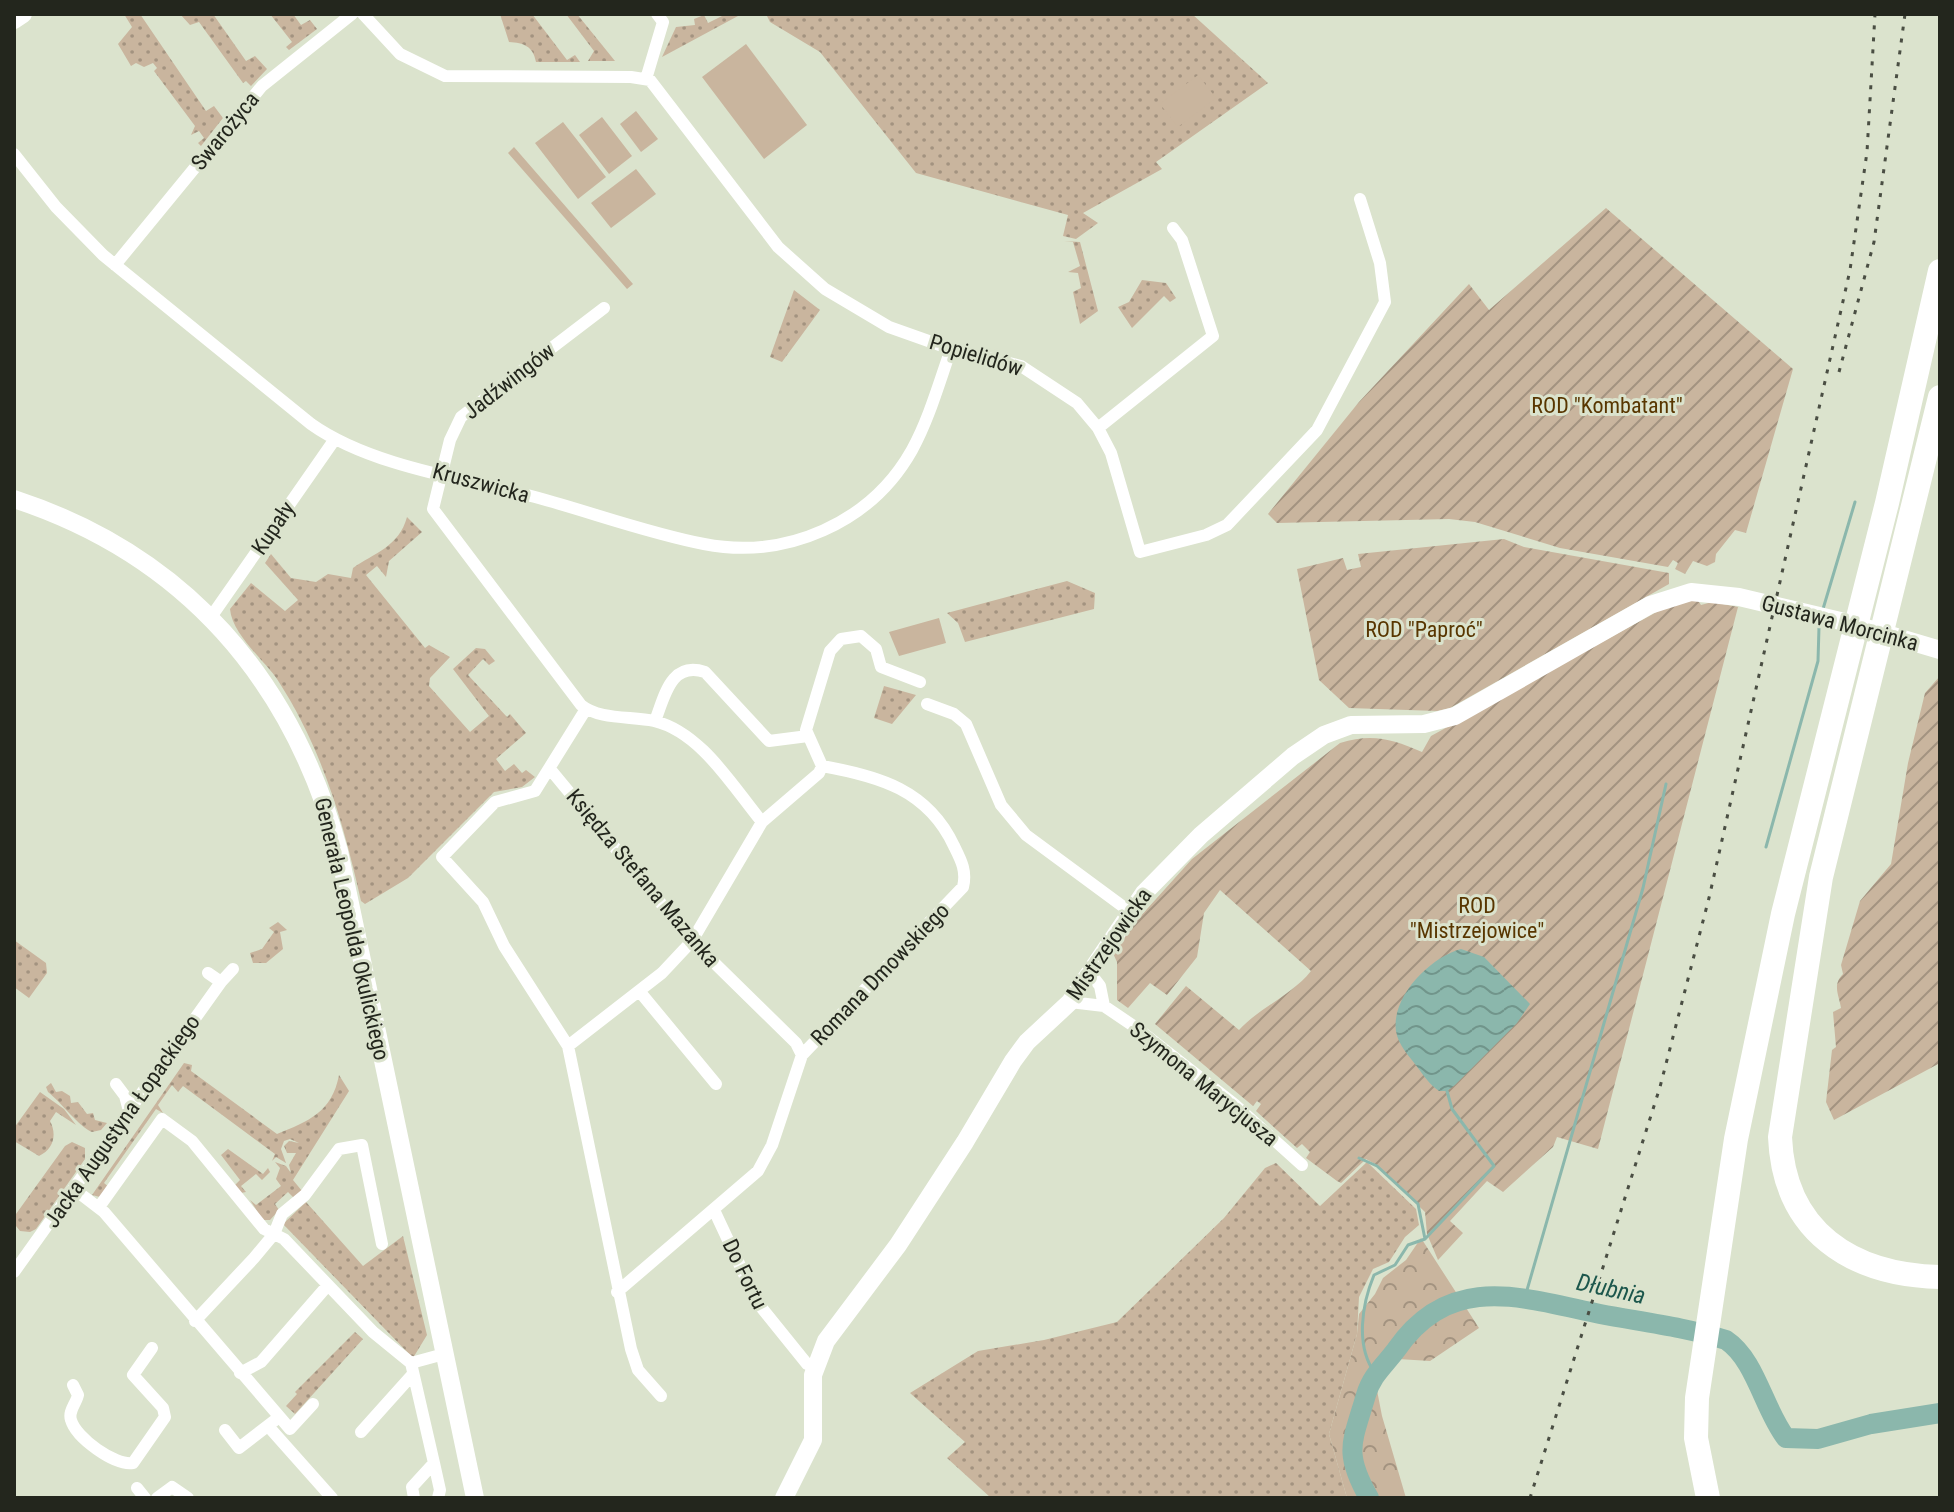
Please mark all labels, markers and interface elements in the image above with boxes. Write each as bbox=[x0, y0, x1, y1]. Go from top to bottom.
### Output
street label: Swarożyca bbox=[186, 87, 264, 175]
street label: Popielidów bbox=[927, 329, 1025, 381]
street label: Jadźwingów bbox=[459, 338, 559, 424]
park label: ROD "Kombatant" bbox=[1531, 393, 1683, 418]
street label: Kruszwicka bbox=[430, 458, 532, 508]
street label: Kupały bbox=[246, 497, 300, 559]
street label: Gustawa Morcinka bbox=[1759, 590, 1921, 656]
park label: ROD "Paproć" bbox=[1365, 617, 1483, 642]
street label: Księdza Stefana Mazanka bbox=[561, 784, 725, 972]
street label: Generała Leopolda Okulickiego bbox=[310, 795, 394, 1063]
street label: Mistrzejowicka bbox=[1061, 883, 1157, 1005]
park label: ROD "Mistrzejowice" bbox=[1410, 893, 1544, 943]
street label: Romana Dmowskiego bbox=[806, 898, 954, 1050]
street label: Jacka Augustyna Łopackiego bbox=[39, 1010, 205, 1232]
street label: Szymona Marycjusza bbox=[1125, 1017, 1283, 1151]
street label: Do Fortu bbox=[717, 1235, 773, 1313]
water label: Dłubnia bbox=[1574, 1268, 1648, 1310]

